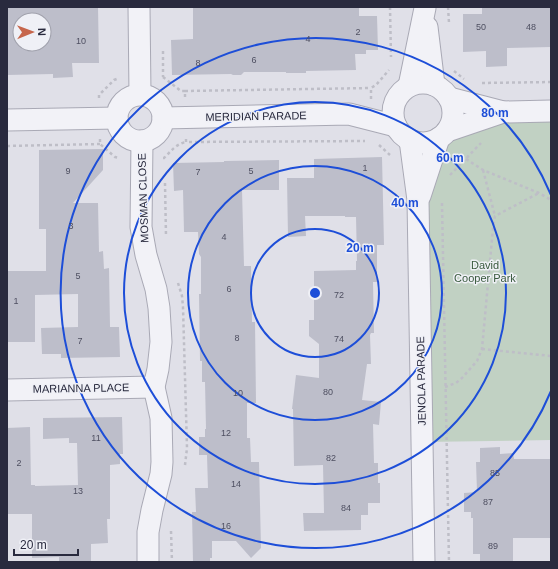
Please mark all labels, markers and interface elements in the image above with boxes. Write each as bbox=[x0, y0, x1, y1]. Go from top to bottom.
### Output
north arrow bbox=[12, 12, 52, 52]
house number: 50 bbox=[476, 22, 486, 32]
house number: 48 bbox=[526, 22, 536, 32]
house number: 2 bbox=[355, 27, 361, 37]
text: N bbox=[36, 28, 48, 36]
house number: 4 bbox=[305, 34, 311, 44]
house number: 10 bbox=[76, 36, 86, 46]
house number: 6 bbox=[251, 55, 257, 65]
house number: 8 bbox=[195, 58, 201, 68]
text: 80 m bbox=[481, 106, 509, 120]
street label: MERIDIAN PARADE bbox=[205, 109, 307, 123]
text: 60 m bbox=[436, 151, 464, 165]
street label: MOSMAN CLOSE bbox=[135, 153, 151, 243]
house number: 1 bbox=[362, 163, 368, 173]
house number: 9 bbox=[65, 166, 71, 176]
house number: 5 bbox=[248, 166, 254, 176]
house number: 7 bbox=[195, 167, 201, 177]
text: 40 m bbox=[391, 196, 419, 210]
house number: 3 bbox=[68, 221, 74, 231]
house number: 4 bbox=[221, 232, 227, 242]
text: 20 m bbox=[346, 241, 374, 255]
park label: David Cooper Park bbox=[454, 259, 516, 284]
house number: 5 bbox=[75, 271, 81, 281]
house number: 6 bbox=[226, 284, 232, 294]
centre of rings bbox=[308, 286, 322, 300]
house number: 72 bbox=[334, 290, 344, 300]
house number: 1 bbox=[13, 296, 19, 306]
house number: 8 bbox=[234, 333, 240, 343]
house number: 74 bbox=[334, 334, 344, 344]
house number: 7 bbox=[77, 336, 83, 346]
street label: JENOLA PARADE bbox=[414, 336, 428, 426]
street label: MARIANNA PLACE bbox=[33, 381, 129, 395]
house number: 80 bbox=[323, 387, 333, 397]
house number: 10 bbox=[233, 388, 243, 398]
house number: 12 bbox=[221, 428, 231, 438]
house number: 11 bbox=[91, 433, 101, 443]
house number: 82 bbox=[326, 453, 336, 463]
house number: 2 bbox=[16, 458, 22, 468]
house number: 85 bbox=[490, 468, 500, 478]
house number: 14 bbox=[231, 479, 241, 489]
house number: 13 bbox=[73, 486, 83, 496]
house number: 87 bbox=[483, 497, 493, 507]
house number: 84 bbox=[341, 503, 351, 513]
house number: 16 bbox=[221, 521, 231, 531]
scale bar bbox=[14, 531, 78, 557]
text: 20 m bbox=[20, 538, 47, 552]
house number: 89 bbox=[488, 541, 498, 551]

